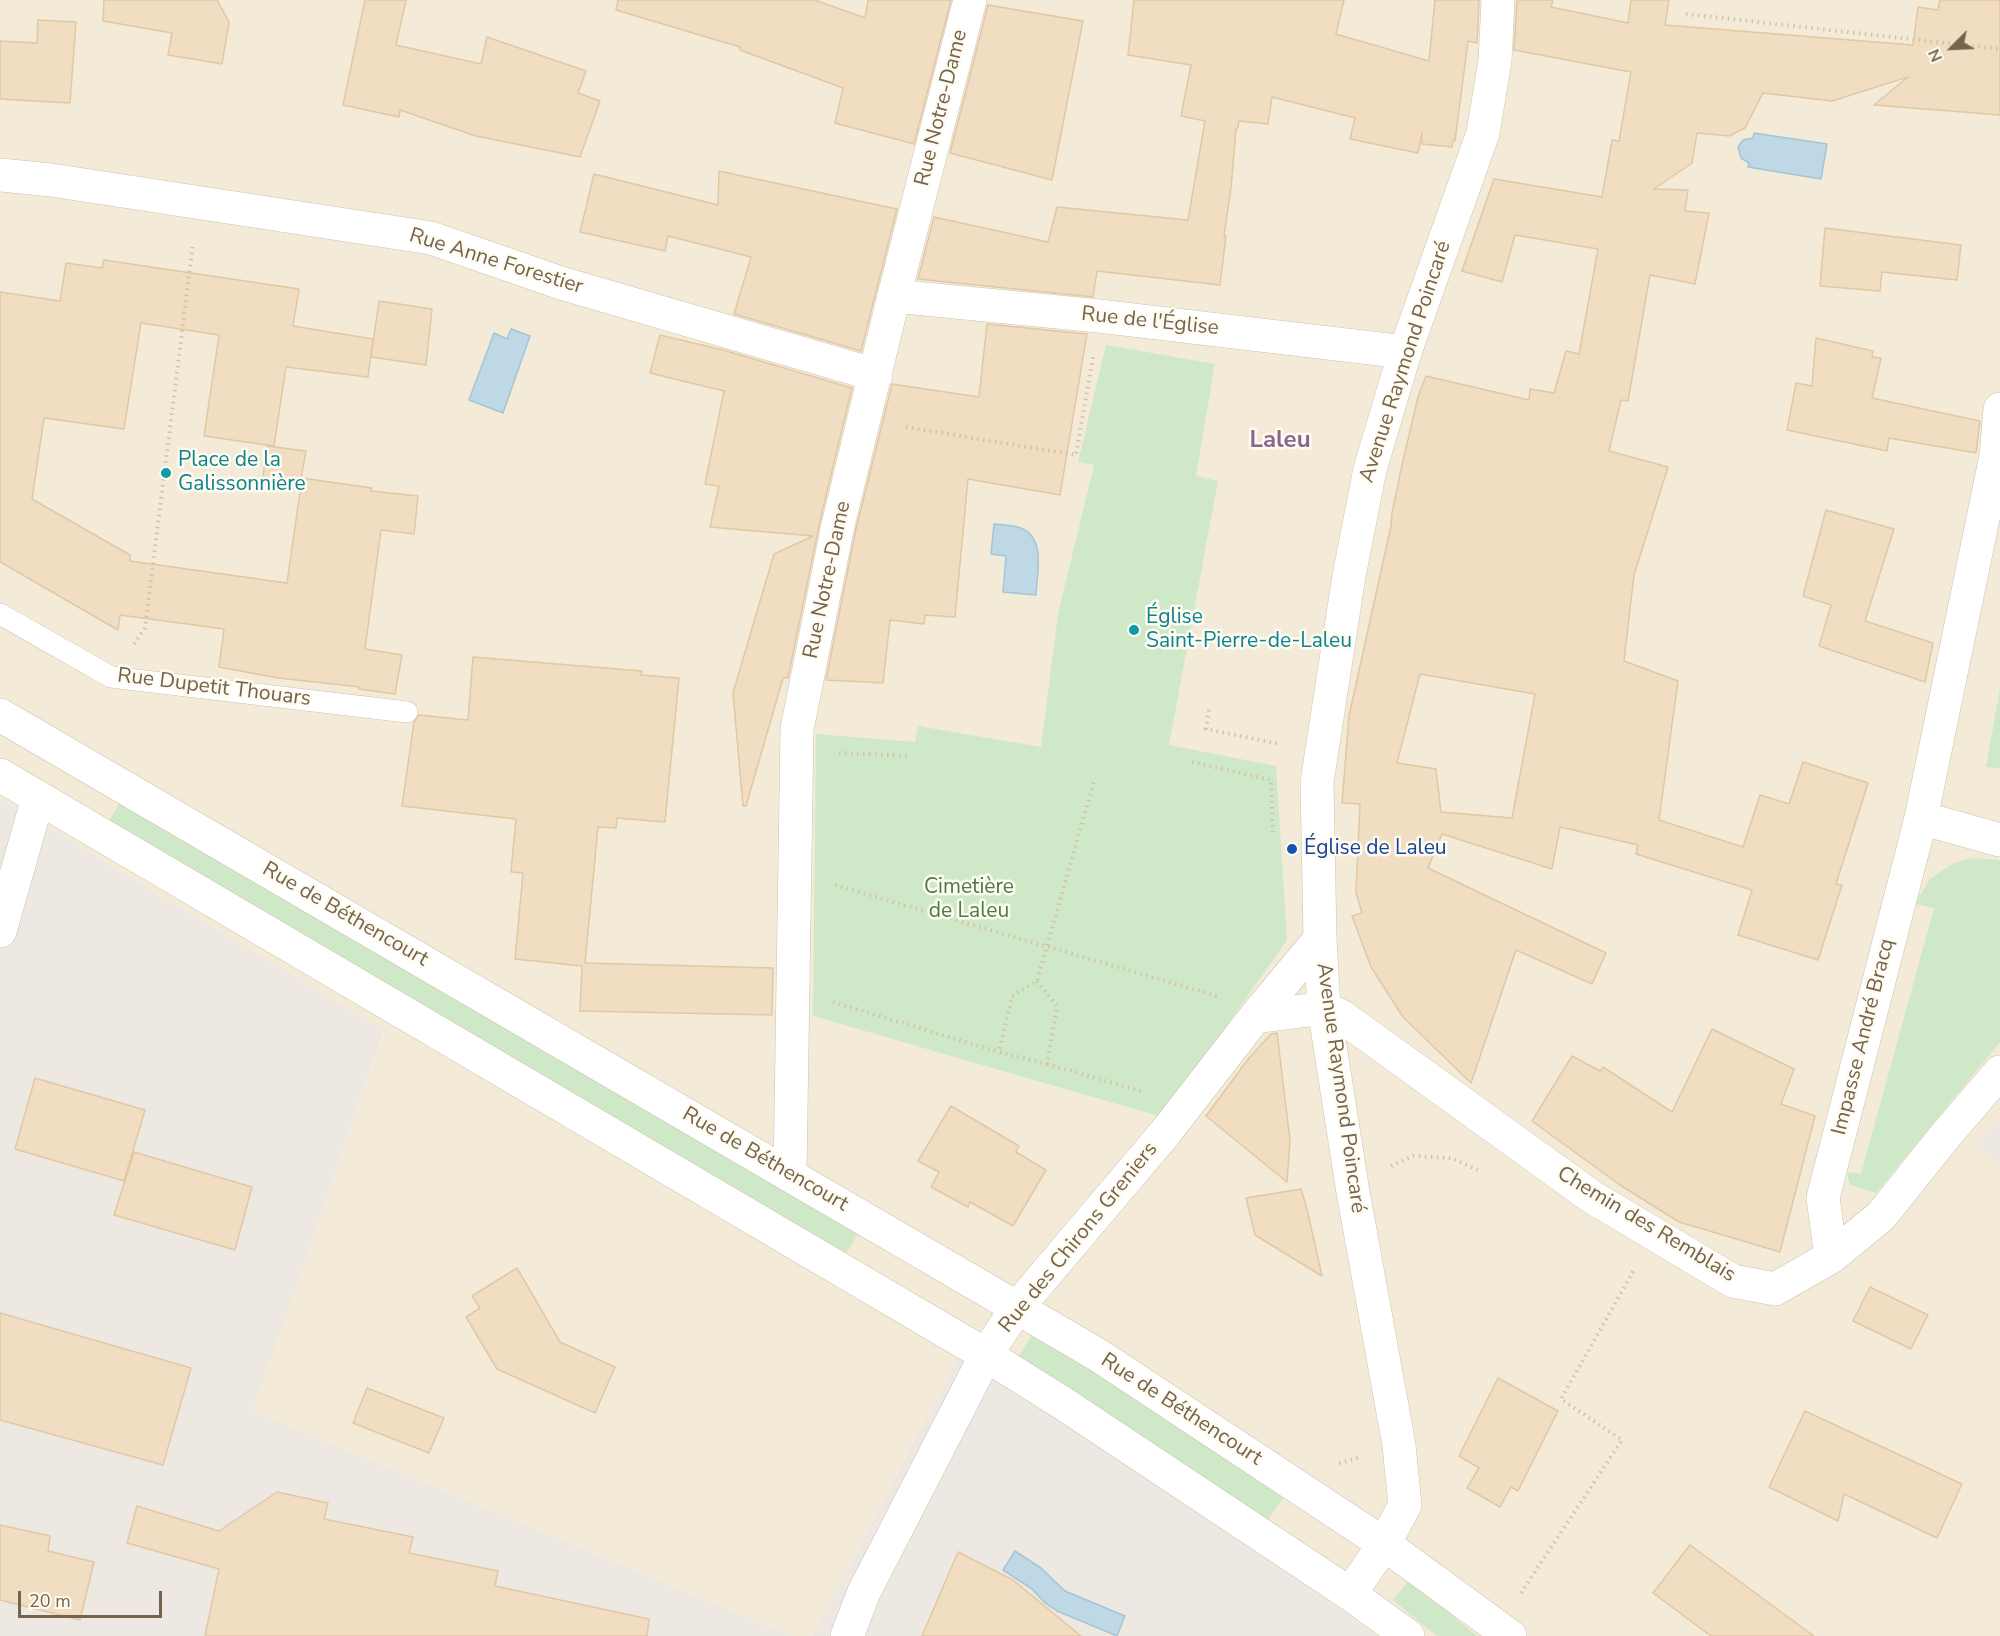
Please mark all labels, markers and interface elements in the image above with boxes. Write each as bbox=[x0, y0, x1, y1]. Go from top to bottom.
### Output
north arrow bbox=[1922, 18, 1982, 78]
street label: Rue Notre-Dame bbox=[910, 27, 974, 189]
text: N bbox=[1923, 45, 1948, 65]
street label: Rue Anne Forestier bbox=[406, 224, 586, 300]
street label: Avenue Raymond Poincaré bbox=[1355, 238, 1457, 486]
street label: Rue de l'Église bbox=[1080, 302, 1220, 342]
district label: Laleu bbox=[1249, 427, 1311, 455]
place label: Place de la Galissonnière bbox=[178, 448, 306, 498]
marker: Place de la Galissonnière bbox=[159, 466, 173, 480]
street label: Rue Notre-Dame bbox=[799, 499, 857, 661]
place label: Église Saint-Pierre-de-Laleu bbox=[1146, 605, 1352, 655]
marker: Église Saint-Pierre-de-Laleu bbox=[1127, 623, 1141, 637]
street label: Rue Dupetit Thouars bbox=[116, 664, 312, 712]
place label: Église de Laleu bbox=[1304, 836, 1447, 862]
marker: Église de Laleu bbox=[1285, 842, 1299, 856]
street label: Rue de Béthencourt bbox=[258, 857, 432, 973]
park label: Cimetière de Laleu bbox=[924, 875, 1014, 925]
street label: Impasse André Bracq bbox=[1827, 936, 1901, 1138]
street label: Avenue Raymond Poincaré bbox=[1310, 961, 1370, 1215]
street label: Rue de Béthencourt bbox=[678, 1102, 852, 1218]
street label: Rue des Chirons Greniers bbox=[994, 1138, 1164, 1338]
street label: Chemin des Remblais bbox=[1552, 1162, 1740, 1288]
street label: Rue de Béthencourt bbox=[1096, 1348, 1266, 1472]
scale bar bbox=[21, 1579, 165, 1617]
text: 20 m bbox=[29, 1589, 71, 1613]

